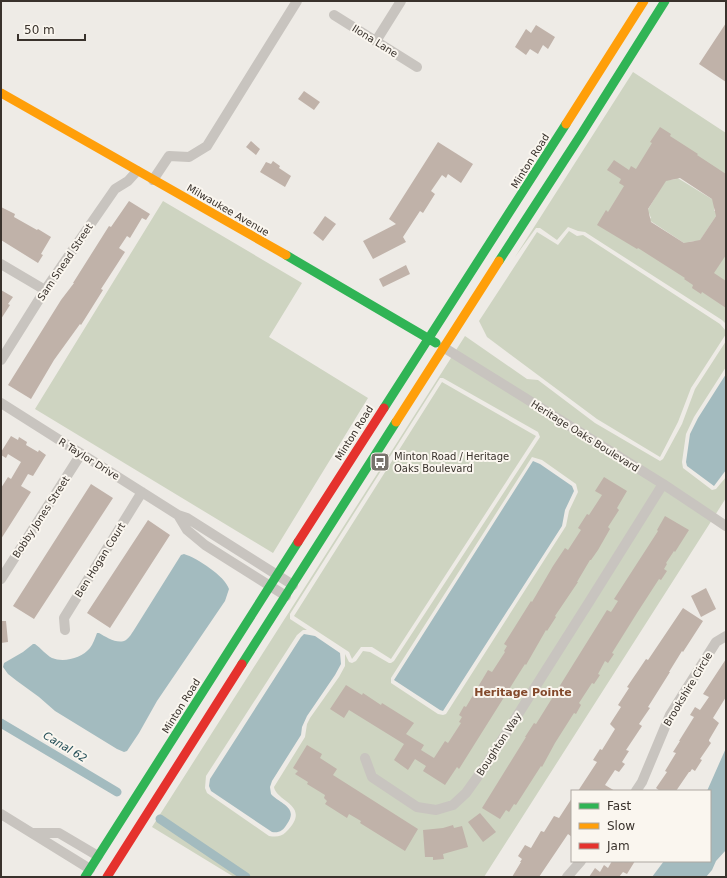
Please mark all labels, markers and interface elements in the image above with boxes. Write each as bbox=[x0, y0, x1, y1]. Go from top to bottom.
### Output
scale bar bbox=[18, 16, 85, 42]
text: 50 m bbox=[24, 23, 55, 37]
street label: Ilona Lane bbox=[350, 23, 400, 59]
street label: Minton Road bbox=[509, 132, 551, 190]
street label: Milwaukee Avenue bbox=[185, 182, 271, 238]
street label: Sam Snead Street bbox=[35, 221, 95, 302]
street label: Heritage Oaks Boulevard bbox=[529, 398, 641, 474]
street label: Minton Road bbox=[333, 404, 375, 462]
street label: R Taylor Drive bbox=[57, 436, 121, 482]
bus stop icon: Minton Road / Heritage Oaks Boulevard bbox=[369, 451, 391, 473]
place label: Minton Road / Heritage Oaks Boulevard bbox=[394, 451, 509, 474]
street label: Bobby Jones Street bbox=[10, 474, 72, 560]
street label: Ben Hogan Court bbox=[73, 521, 127, 599]
street label: Brookshire Circle bbox=[662, 650, 714, 728]
street label: Minton Road bbox=[160, 677, 202, 735]
district label: Heritage Pointe bbox=[474, 686, 572, 699]
street label: Boughton Way bbox=[475, 710, 523, 778]
water label: Canal 62 bbox=[41, 729, 89, 765]
legend bbox=[571, 790, 711, 862]
text: Fast bbox=[607, 799, 631, 813]
text: Slow bbox=[607, 819, 635, 833]
text: Jam bbox=[606, 839, 630, 853]

